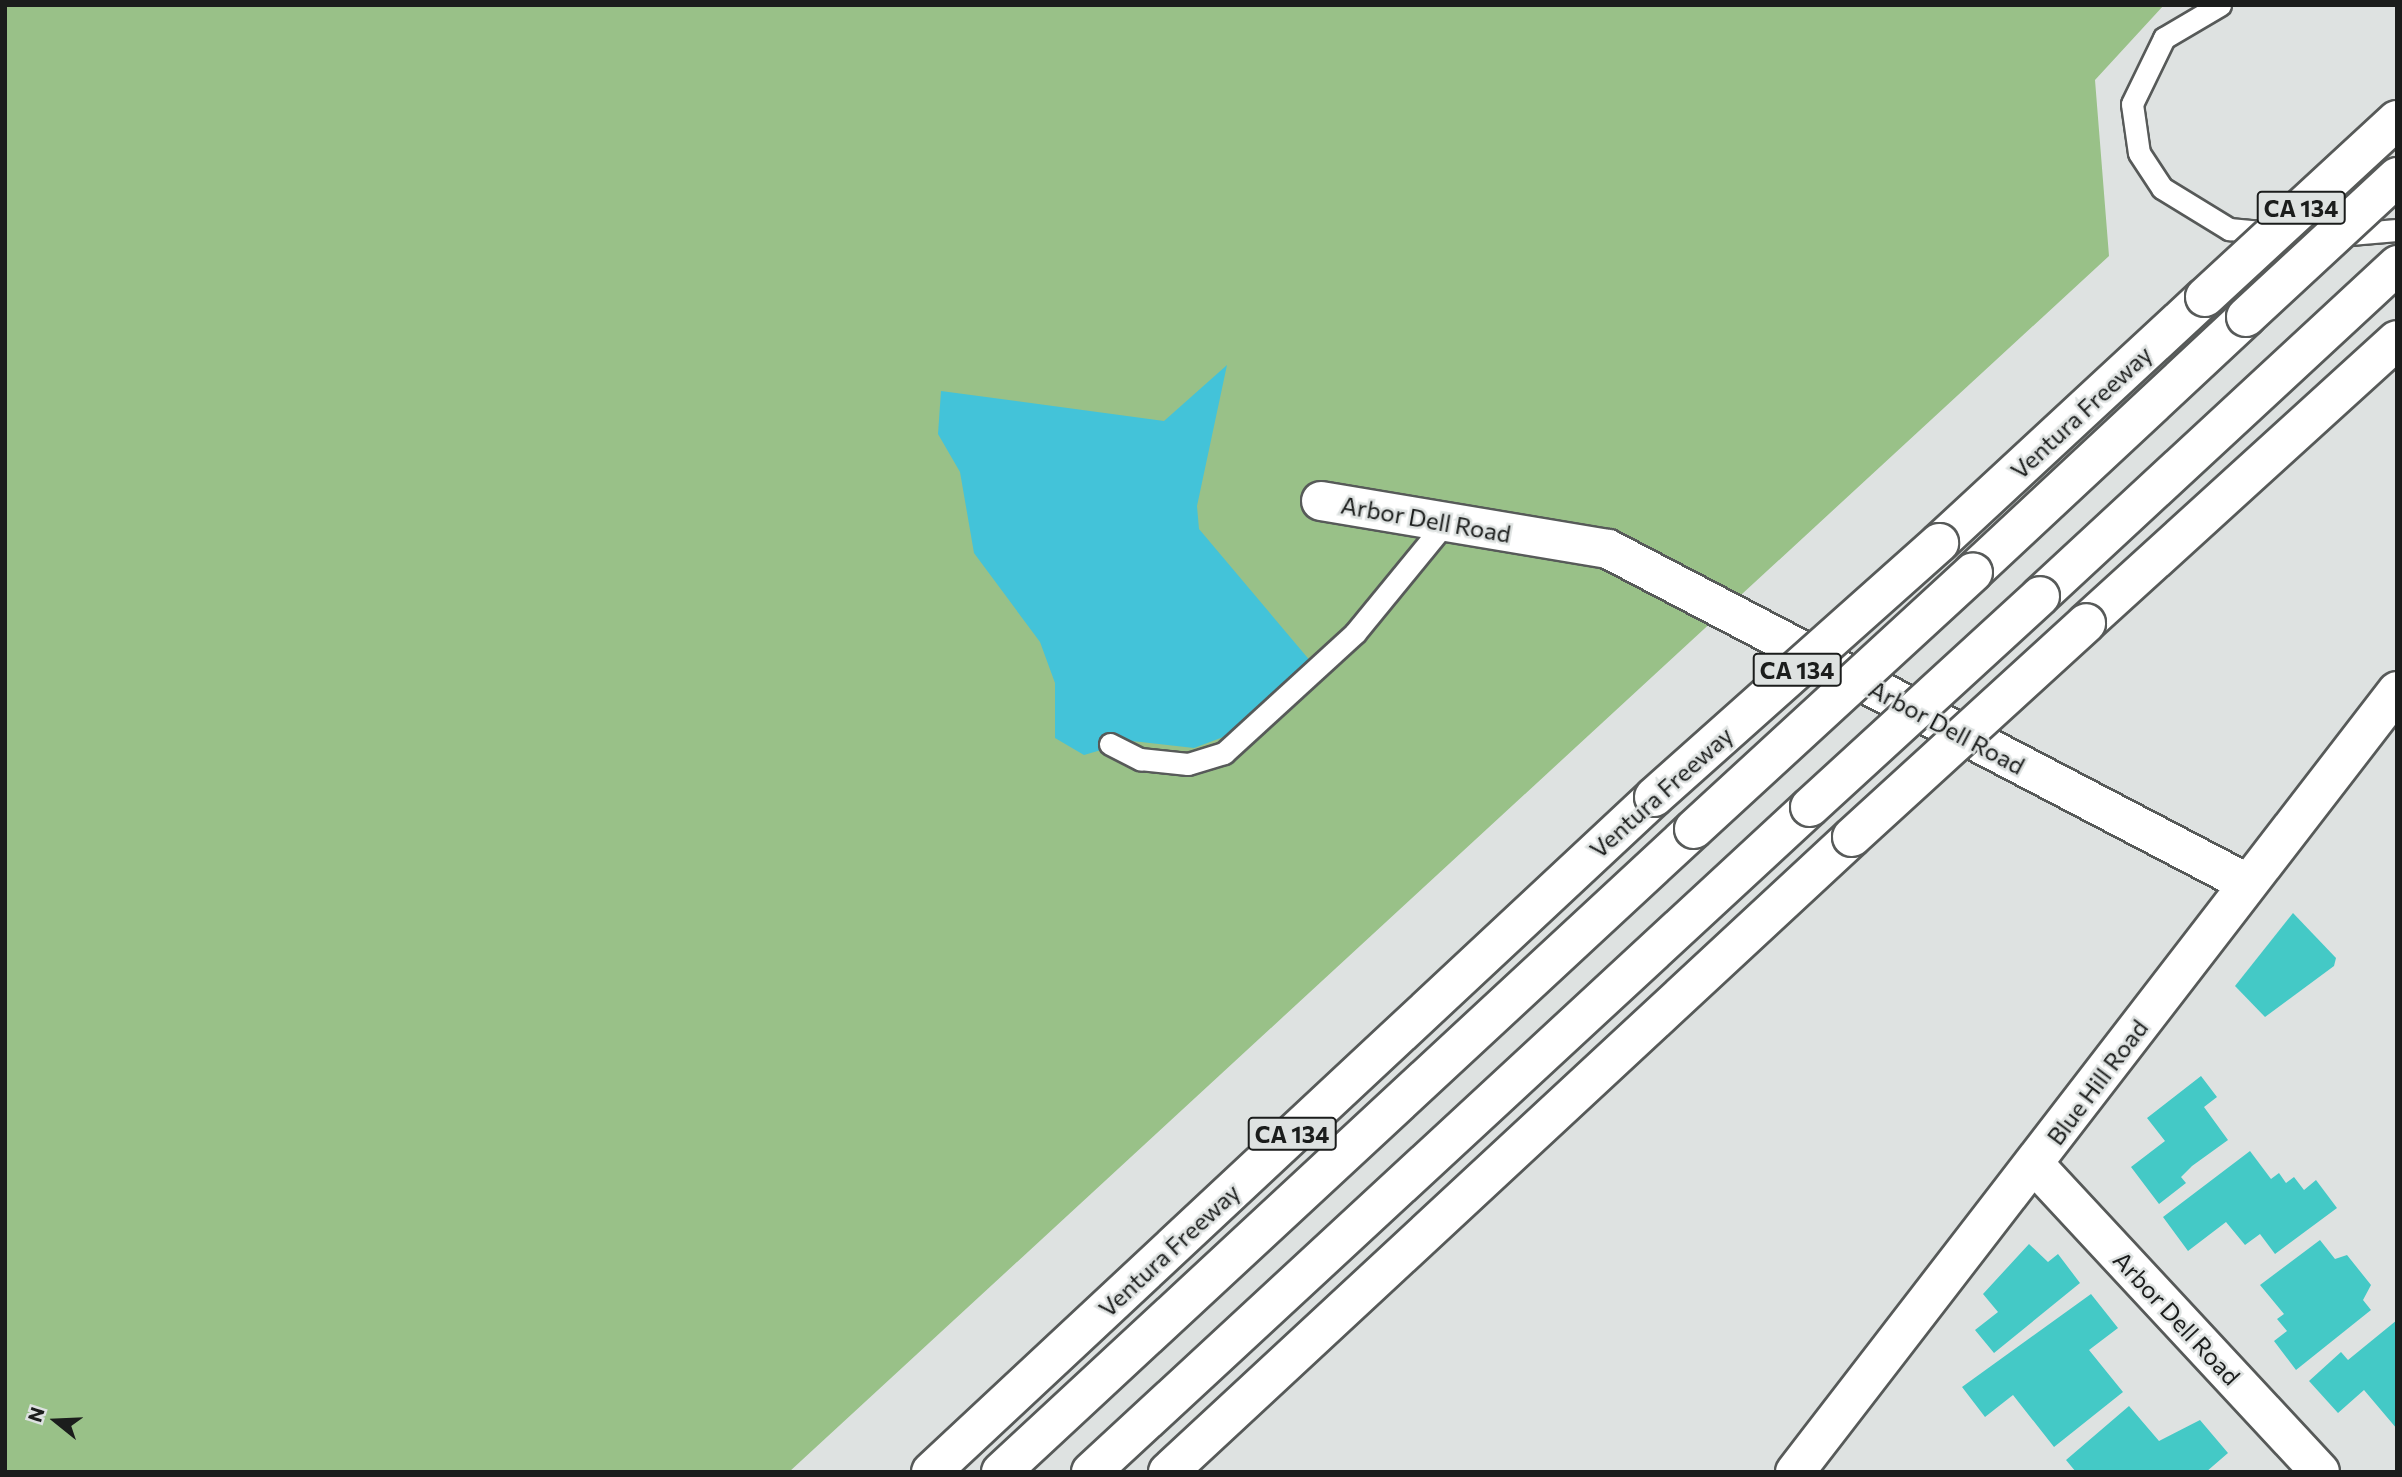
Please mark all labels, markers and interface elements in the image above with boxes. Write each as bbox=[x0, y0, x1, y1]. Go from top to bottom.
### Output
road number: CA 134 bbox=[2256, 188, 2346, 228]
street label: Ventura Freeway bbox=[2005, 339, 2157, 485]
street label: Arbor Dell Road bbox=[1339, 490, 1513, 548]
road number: CA 134 bbox=[1752, 650, 1842, 690]
street label: Arbor Dell Road bbox=[1864, 674, 2030, 780]
street label: Ventura Freeway bbox=[1584, 720, 1738, 864]
street label: Blue Hill Road bbox=[2041, 1014, 2153, 1150]
road number: CA 134 bbox=[1246, 1114, 1338, 1154]
street label: Ventura Freeway bbox=[1093, 1177, 1245, 1323]
street label: Arbor Dell Road bbox=[2108, 1245, 2246, 1391]
north arrow bbox=[21, 1386, 91, 1456]
text: N bbox=[22, 1404, 49, 1425]

